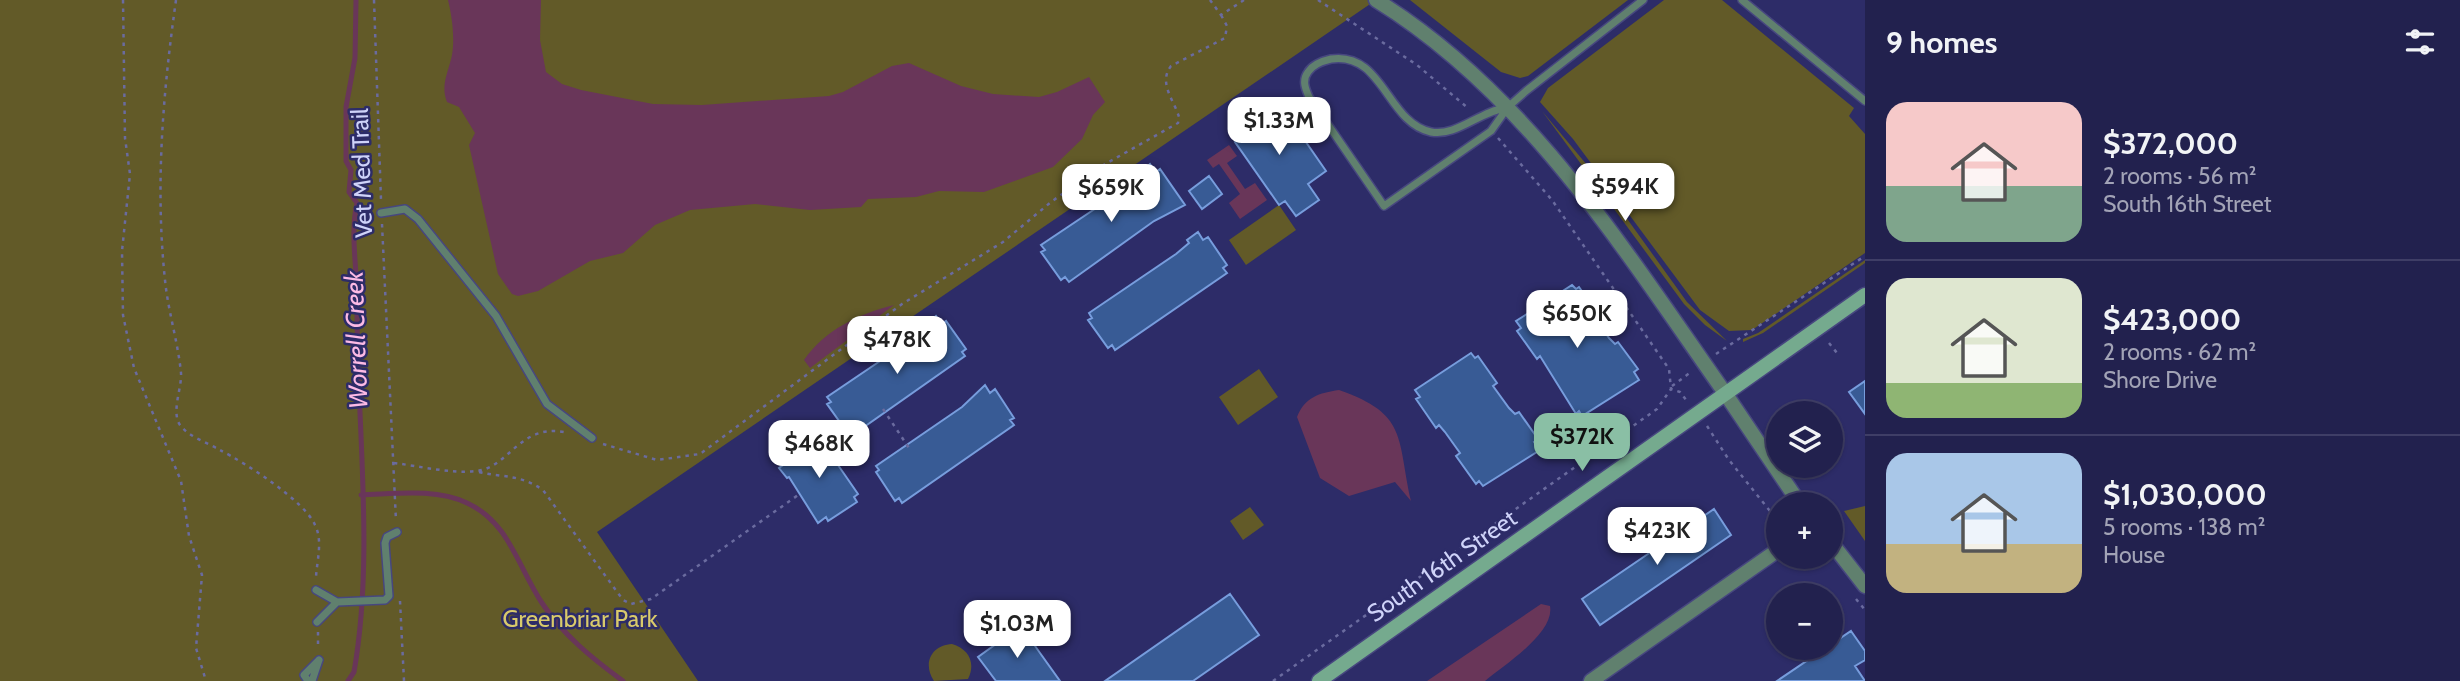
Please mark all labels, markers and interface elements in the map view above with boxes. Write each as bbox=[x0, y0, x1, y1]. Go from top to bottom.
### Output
icon: filters bbox=[2401, 23, 2439, 61]
text: 9 homes bbox=[1886, 24, 1997, 61]
pin: $1.33M bbox=[1222, 97, 1336, 157]
text: $1.33M bbox=[1244, 106, 1314, 134]
street label: Vet Med Trail bbox=[345, 107, 378, 238]
text: $372,000 bbox=[2103, 125, 2238, 162]
icon: home bbox=[1942, 130, 2026, 214]
text: 2 rooms · 56 m² bbox=[2103, 162, 2257, 190]
pin: $659K bbox=[1062, 164, 1160, 224]
pin: $594K bbox=[1576, 164, 1674, 223]
text: $594K bbox=[1591, 172, 1659, 200]
text: $659K bbox=[1078, 173, 1144, 201]
text: South 16th Street bbox=[2103, 190, 2272, 218]
water label: Worrell Creek bbox=[338, 270, 374, 410]
pin: $650K bbox=[1528, 290, 1626, 350]
text: $650K bbox=[1542, 299, 1612, 327]
text: $423,000 bbox=[2103, 301, 2241, 338]
icon: home bbox=[1942, 306, 2026, 390]
pin: $478K bbox=[848, 316, 946, 376]
text: $478K bbox=[863, 325, 931, 353]
text: 2 rooms · 62 m² bbox=[2103, 338, 2256, 366]
text: Shore Drive bbox=[2103, 366, 2217, 394]
map controls bbox=[1766, 401, 1843, 660]
button: layers bbox=[1766, 401, 1843, 478]
pin: $372K bbox=[1533, 414, 1631, 473]
pin: $468K bbox=[770, 420, 868, 480]
text: $372K bbox=[1550, 422, 1614, 450]
text: $468K bbox=[785, 429, 853, 457]
text: $1,030,000 bbox=[2103, 476, 2267, 513]
icon: home bbox=[1942, 481, 2026, 565]
button: + bbox=[1766, 492, 1843, 569]
street label: South 16th Street bbox=[1361, 503, 1522, 628]
pin: $423K bbox=[1608, 508, 1706, 567]
text: 5 rooms · 138 m² bbox=[2103, 513, 2265, 541]
text: $423K bbox=[1624, 516, 1690, 544]
text: House bbox=[2103, 541, 2165, 569]
button: − bbox=[1766, 583, 1843, 660]
pin: $1.03M bbox=[960, 600, 1074, 660]
park label: Greenbriar Park bbox=[503, 604, 658, 633]
text: $1.03M bbox=[980, 609, 1054, 637]

